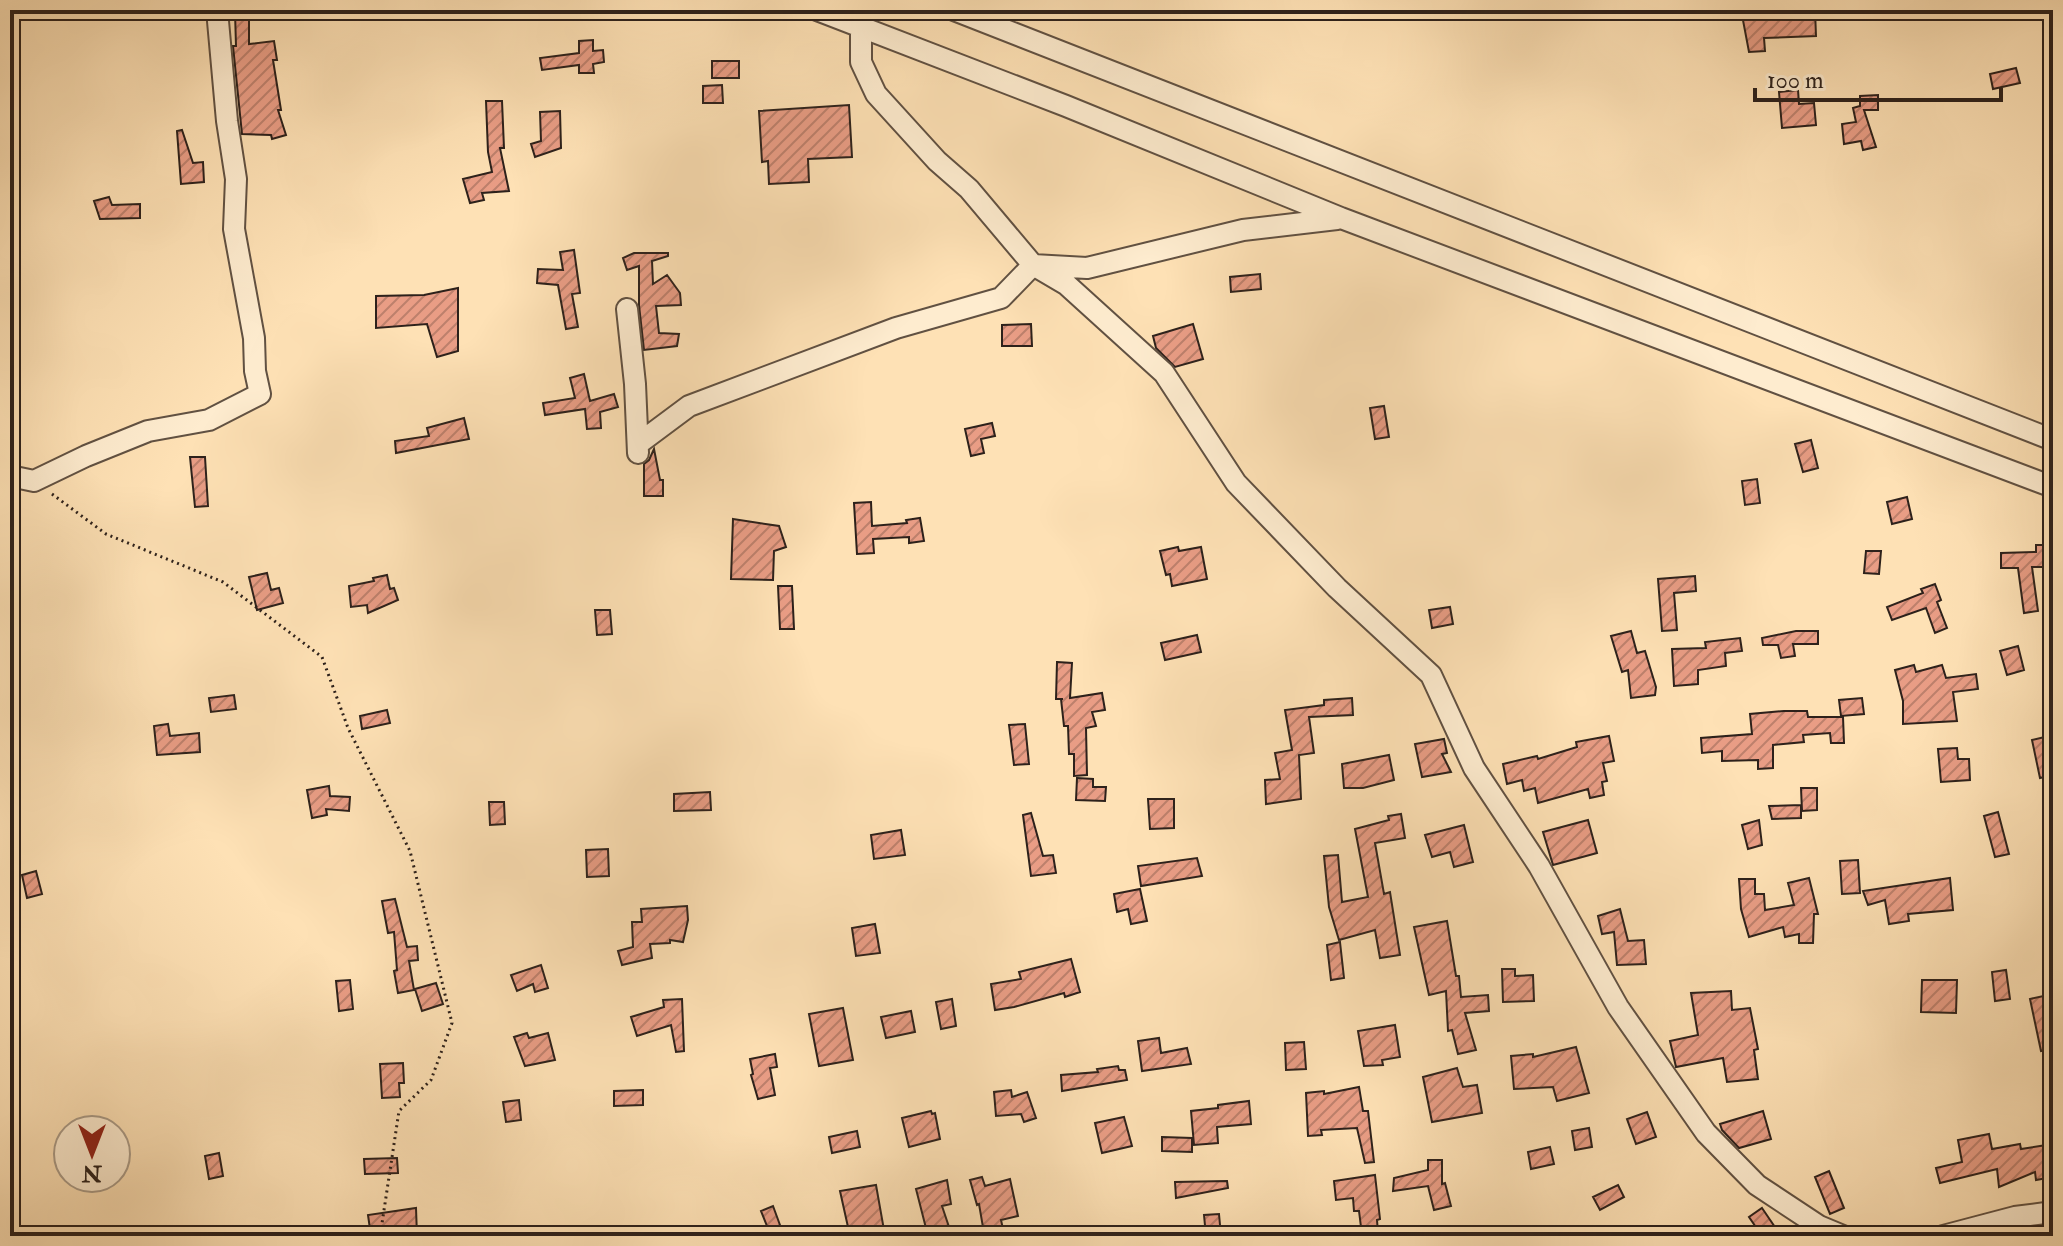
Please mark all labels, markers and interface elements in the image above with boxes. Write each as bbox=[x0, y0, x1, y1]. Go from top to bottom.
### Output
scale bar bbox=[1755, 52, 2001, 102]
text: 100 m bbox=[1767, 65, 1824, 96]
north arrow bbox=[52, 1114, 132, 1194]
text: N bbox=[82, 1159, 103, 1187]

